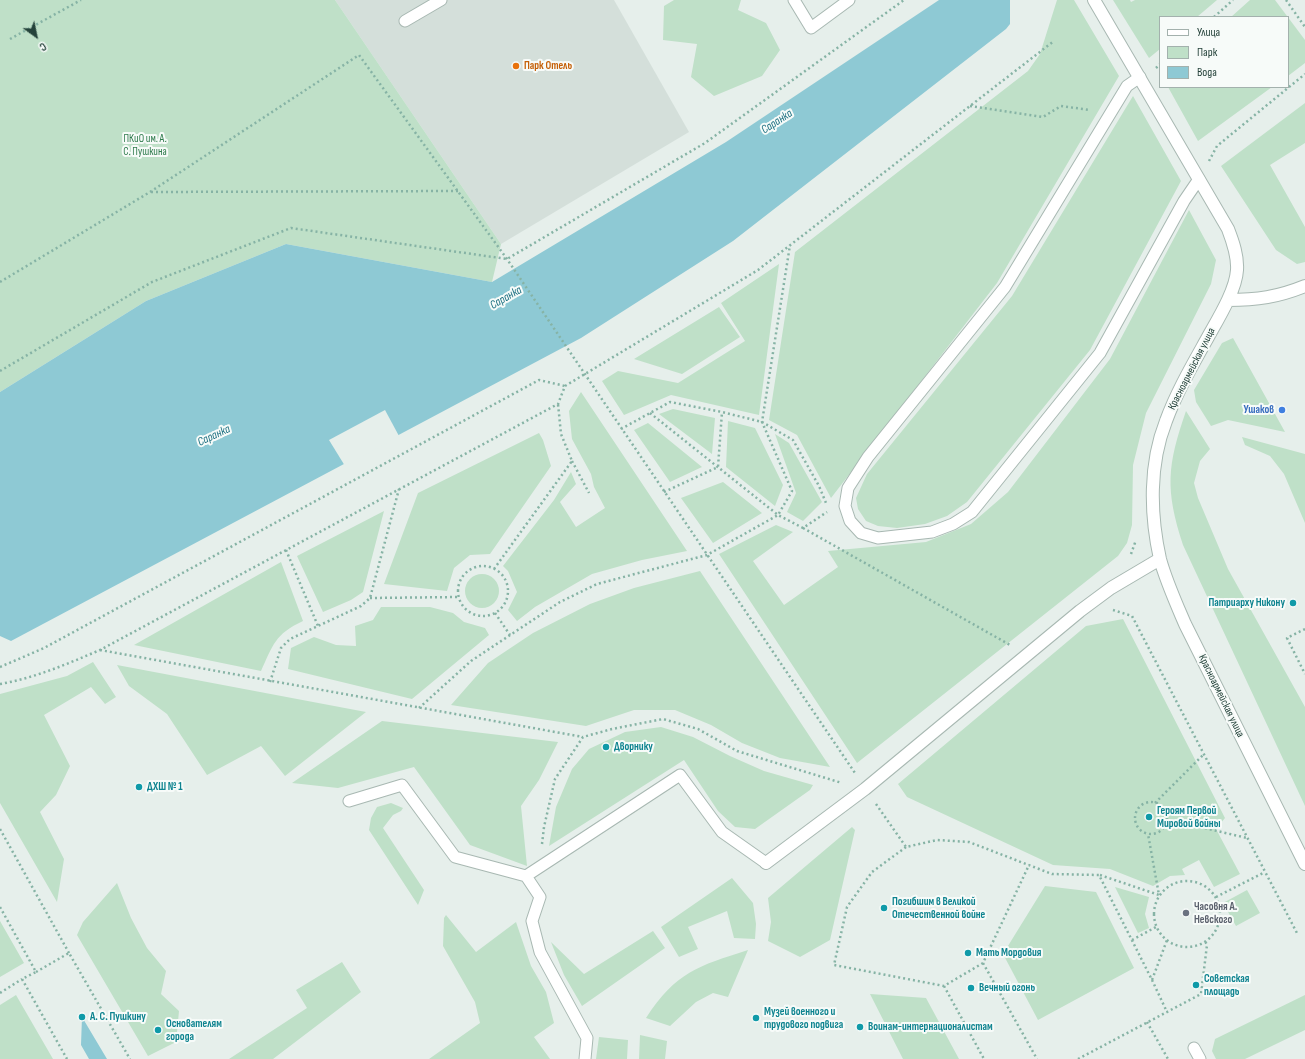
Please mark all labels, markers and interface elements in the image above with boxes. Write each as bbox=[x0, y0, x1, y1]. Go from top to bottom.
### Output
north arrow bbox=[16, 16, 56, 56]
legend bbox=[1159, 16, 1289, 88]
text: Улица bbox=[1197, 25, 1220, 40]
text: С bbox=[37, 39, 49, 53]
text: Парк bbox=[1197, 45, 1217, 60]
place label: Парк Отель bbox=[524, 59, 572, 73]
marker: Парк Отель bbox=[511, 61, 521, 71]
text: Вода bbox=[1197, 65, 1217, 80]
water label: Саранка bbox=[759, 107, 795, 137]
park label: ПКиО им. А. С. Пушкина bbox=[123, 132, 167, 158]
water label: Саранка bbox=[488, 283, 524, 313]
street label: Красноармейская улица bbox=[1166, 326, 1218, 412]
place label: Ушаков bbox=[1244, 403, 1274, 417]
marker: Ушаков bbox=[1277, 405, 1287, 415]
water label: Саранка bbox=[195, 422, 233, 450]
place label: Патриарху Никону bbox=[1208, 596, 1285, 610]
marker: Патриарху Никону bbox=[1288, 598, 1298, 608]
street label: Красноармейская улица bbox=[1195, 652, 1247, 740]
place label: Дворнику bbox=[614, 740, 653, 754]
marker: Дворнику bbox=[601, 742, 611, 752]
place label: ДХШ № 1 bbox=[147, 780, 182, 794]
marker: ДХШ № 1 bbox=[134, 782, 144, 792]
place label: Героям Первой Мировой войны bbox=[1157, 804, 1220, 830]
marker: Героям Первой Мировой войны bbox=[1144, 812, 1154, 822]
place label: Погибшим в Великой Отечественной войне bbox=[892, 895, 985, 921]
place label: Часовня А. Невского bbox=[1194, 900, 1237, 926]
marker: Погибшим в Великой Отечественной войне bbox=[879, 903, 889, 913]
marker: Часовня А. Невского bbox=[1181, 908, 1191, 918]
place label: Мать Мордовия bbox=[976, 946, 1041, 960]
marker: Мать Мордовия bbox=[963, 948, 973, 958]
place label: Советская площадь bbox=[1204, 972, 1249, 998]
marker: Советская площадь bbox=[1191, 980, 1201, 990]
place label: Вечный огонь bbox=[979, 981, 1035, 995]
marker: Вечный огонь bbox=[966, 983, 976, 993]
place label: Музей военного и трудового подвига bbox=[764, 1005, 843, 1031]
place label: А. С. Пушкину bbox=[90, 1010, 146, 1024]
marker: А. С. Пушкину bbox=[77, 1012, 87, 1022]
marker: Музей военного и трудового подвига bbox=[751, 1013, 761, 1023]
place label: Основателям города bbox=[166, 1017, 222, 1043]
place label: Воинам-интернационалистам bbox=[868, 1020, 993, 1034]
marker: Воинам-интернационалистам bbox=[855, 1022, 865, 1032]
marker: Основателям города bbox=[153, 1025, 163, 1035]

